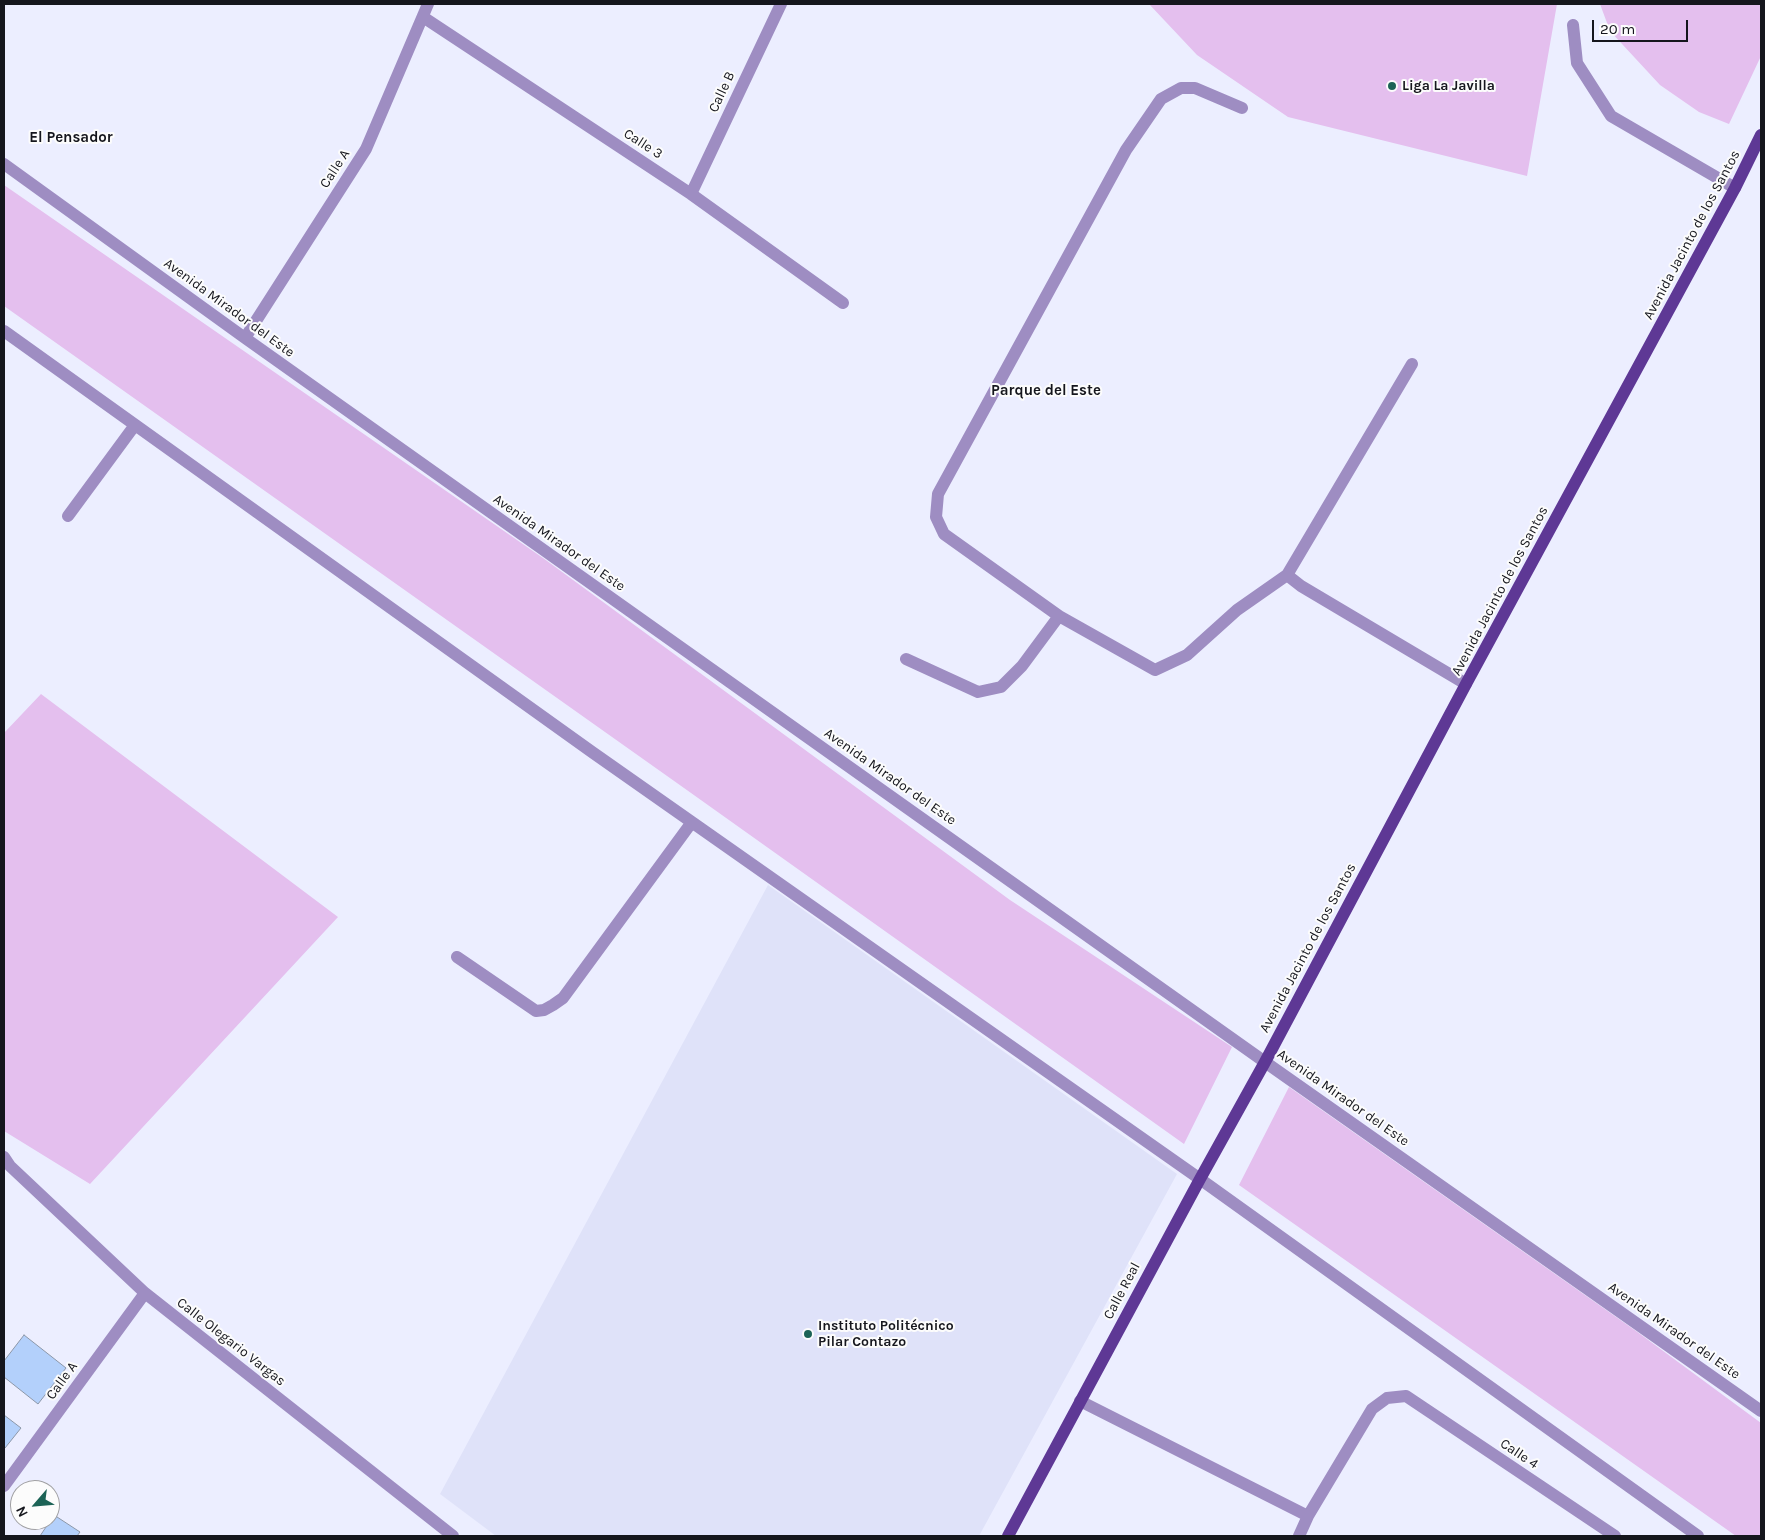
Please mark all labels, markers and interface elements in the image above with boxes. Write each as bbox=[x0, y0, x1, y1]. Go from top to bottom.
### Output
scale bar bbox=[1595, 10, 1691, 42]
text: 20 m bbox=[1600, 20, 1635, 38]
street label: Calle B bbox=[705, 69, 739, 115]
place label: Liga La Javilla bbox=[1402, 78, 1495, 94]
marker: Liga La Javilla bbox=[1386, 80, 1398, 92]
street label: Calle 3 bbox=[620, 125, 666, 163]
district label: El Pensador bbox=[29, 129, 113, 147]
street label: Calle A bbox=[316, 147, 354, 191]
street label: Avenida Jacinto de los Santos bbox=[1640, 147, 1744, 323]
street label: Avenida Mirador del Este bbox=[160, 255, 298, 361]
district label: Parque del Este bbox=[991, 382, 1101, 400]
street label: Avenida Mirador del Este bbox=[490, 491, 628, 595]
street label: Avenida Jacinto de los Santos bbox=[1448, 503, 1552, 679]
street label: Avenida Mirador del Este bbox=[821, 725, 959, 829]
street label: Avenida Jacinto de los Santos bbox=[1256, 860, 1360, 1036]
street label: Avenida Mirador del Este bbox=[1274, 1046, 1412, 1150]
street label: Calle Real bbox=[1100, 1260, 1144, 1322]
street label: Avenida Mirador del Este bbox=[1605, 1279, 1743, 1383]
street label: Calle Olegario Vargas bbox=[173, 1294, 289, 1390]
place label: Instituto Politécnico Pilar Contazo bbox=[818, 1318, 954, 1350]
marker: Instituto Politécnico Pilar Contazo bbox=[802, 1328, 814, 1340]
street label: Calle A bbox=[43, 1359, 81, 1403]
street label: Calle 4 bbox=[1497, 1435, 1541, 1473]
north arrow bbox=[10, 1480, 60, 1530]
text: N bbox=[12, 1503, 32, 1520]

